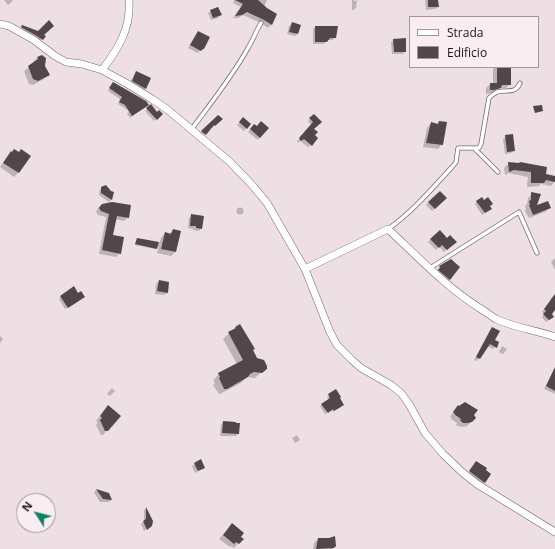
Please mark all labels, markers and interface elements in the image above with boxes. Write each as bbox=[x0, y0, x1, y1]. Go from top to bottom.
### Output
legend bbox=[409, 16, 539, 68]
text: Strada bbox=[447, 24, 483, 41]
text: Edificio bbox=[447, 44, 487, 61]
north arrow bbox=[16, 493, 56, 533]
text: N bbox=[18, 498, 35, 514]

